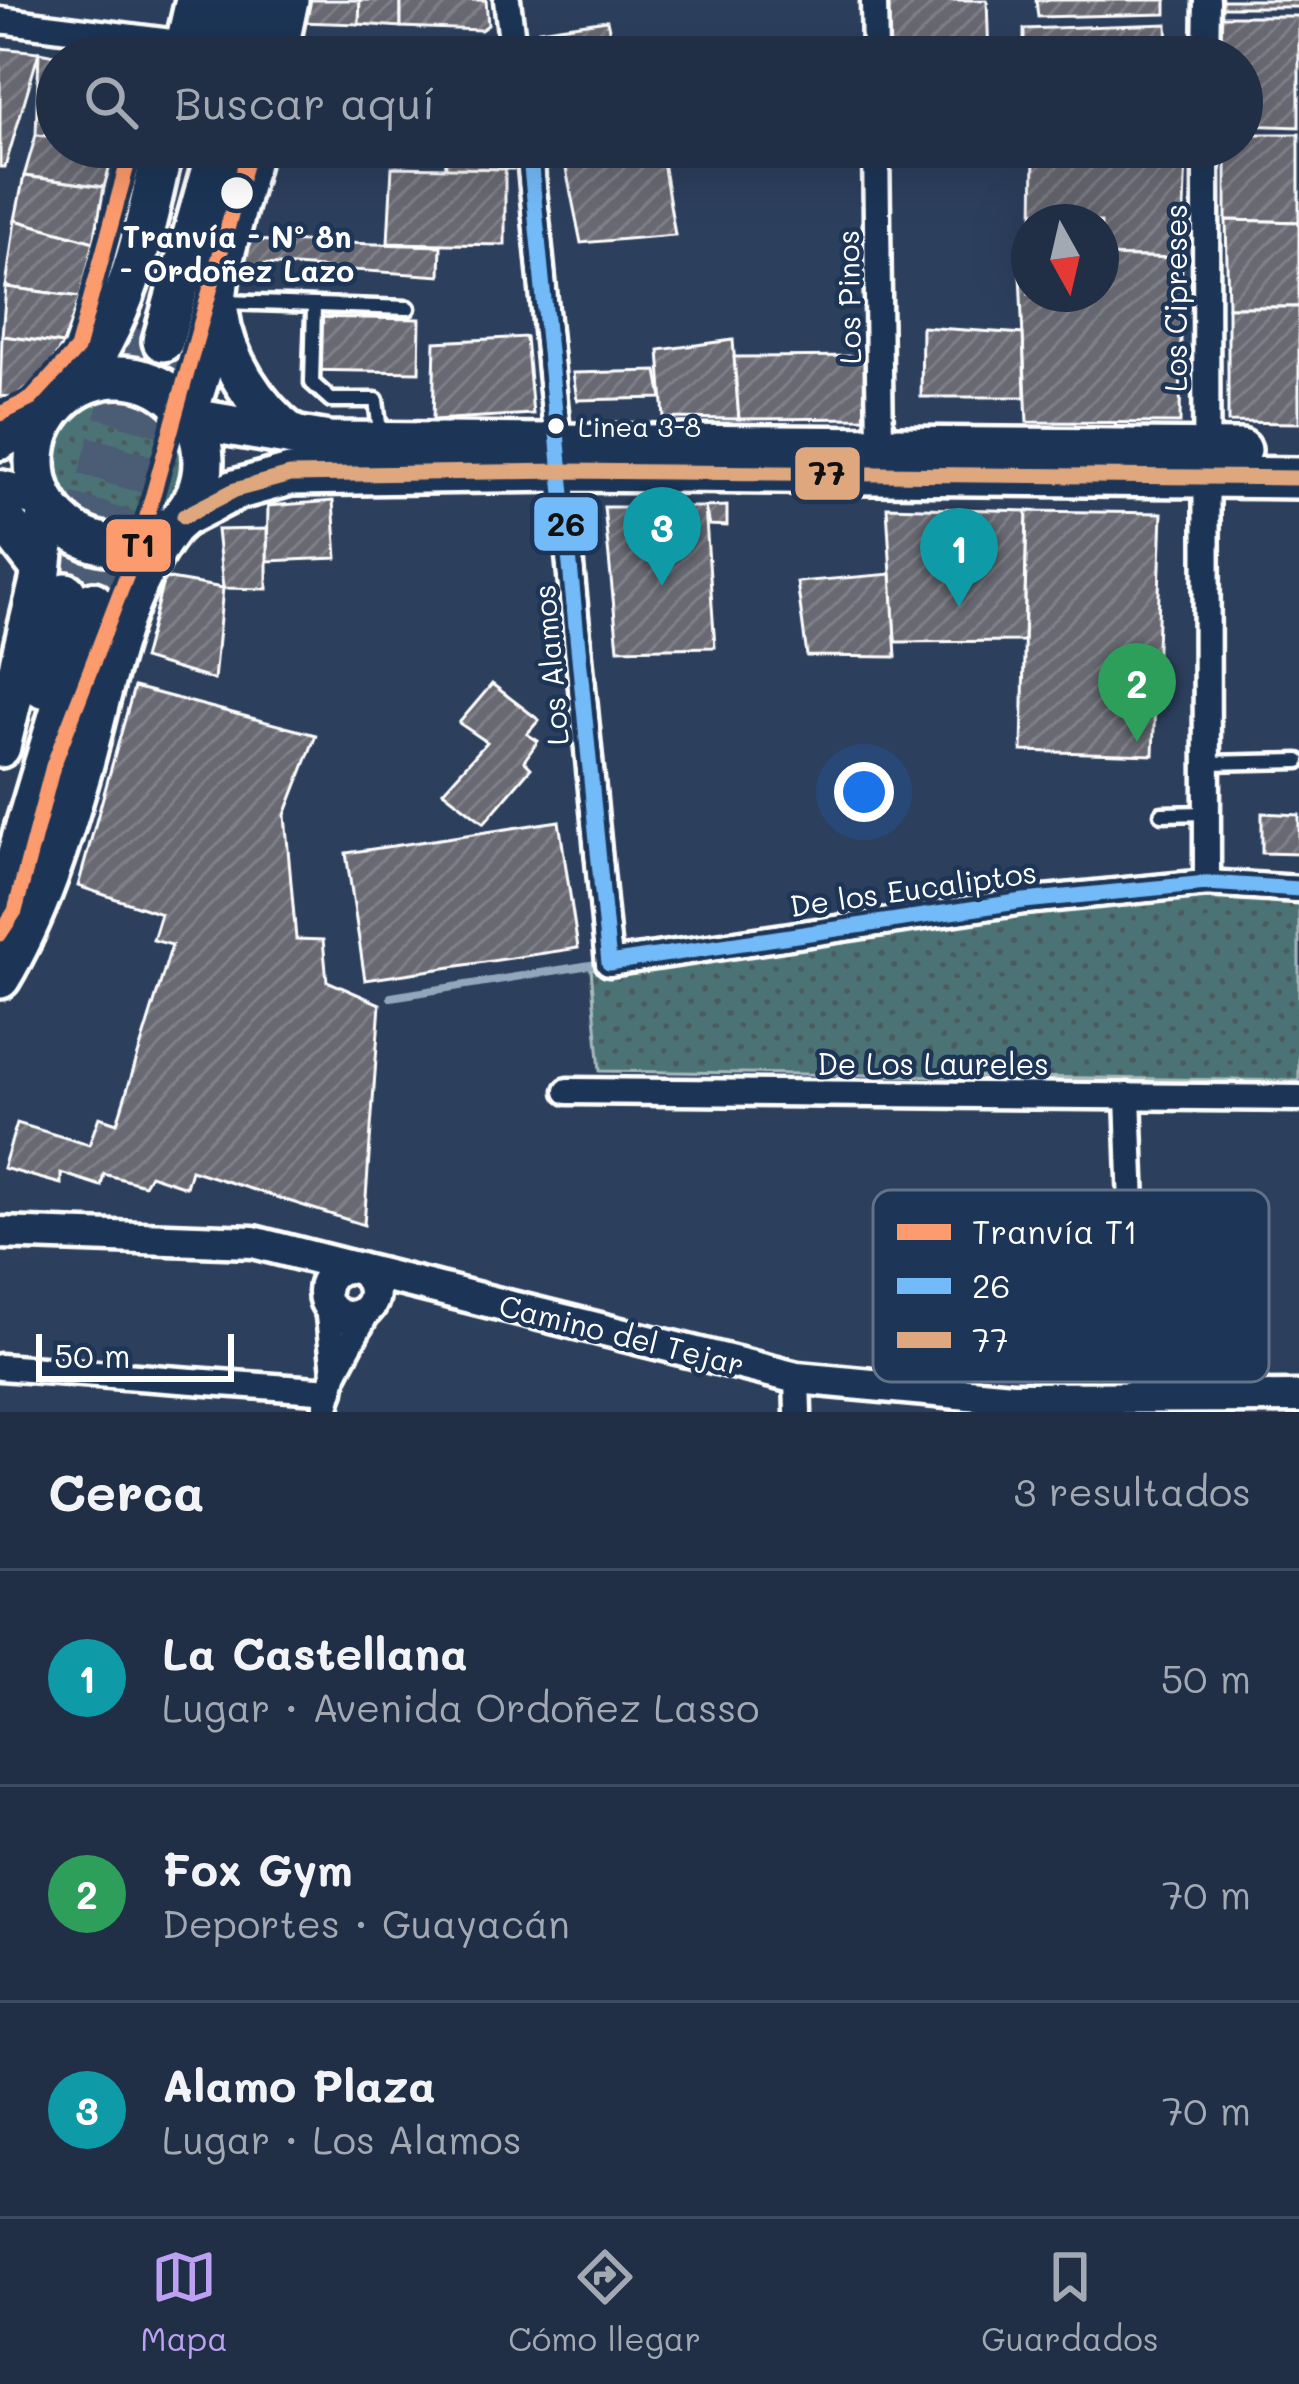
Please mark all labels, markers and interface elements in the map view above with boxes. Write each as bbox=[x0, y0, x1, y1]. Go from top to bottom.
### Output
search box bbox=[36, 36, 1263, 168]
icon: search bbox=[78, 69, 144, 135]
text: Buscar aquí bbox=[174, 73, 436, 131]
marker: Tranvía - Nº 8n - Ordoñez Lazo bbox=[218, 174, 256, 212]
north arrow bbox=[1011, 204, 1119, 312]
street label: Los Cipreses bbox=[1155, 204, 1195, 392]
place label: Tranvía - Nº 8n - Ordoñez Lazo bbox=[120, 216, 354, 290]
street label: Los Pinos bbox=[827, 230, 869, 364]
place label: Linea 3-8 bbox=[578, 409, 701, 444]
marker: Linea 3-8 bbox=[545, 415, 567, 437]
line badge: 77 bbox=[793, 445, 862, 502]
text: 77 bbox=[809, 450, 845, 493]
pin: 3 bbox=[623, 487, 701, 586]
line badge: 26 bbox=[532, 495, 600, 553]
text: 26 bbox=[547, 501, 585, 544]
pin: 1 bbox=[920, 508, 998, 607]
line badge: T1 bbox=[104, 517, 173, 574]
text: T1 bbox=[121, 522, 155, 565]
street label: Los Alamos bbox=[523, 583, 577, 747]
pin: 2 bbox=[1098, 643, 1176, 742]
your location bbox=[834, 762, 894, 822]
street label: De los Eucaliptos bbox=[787, 851, 1039, 925]
street label: De Los Laureles bbox=[817, 1043, 1049, 1083]
legend bbox=[873, 1190, 1269, 1382]
text: Tranvía T1 bbox=[972, 1209, 1138, 1252]
text: 26 bbox=[972, 1263, 1010, 1306]
street label: Camino del Tejar bbox=[495, 1284, 749, 1384]
text: 77 bbox=[972, 1317, 1009, 1360]
scale bar bbox=[36, 1328, 234, 1381]
text: 50 m bbox=[54, 1333, 130, 1376]
text: Cerca bbox=[48, 1457, 205, 1524]
text: 3 resultados bbox=[1014, 1465, 1251, 1516]
text: La Castellana bbox=[162, 1623, 468, 1681]
text: 1 bbox=[78, 1652, 96, 1703]
text: 50 m bbox=[1161, 1652, 1251, 1703]
text: Lugar · Avenida Ordoñez Lasso bbox=[162, 1681, 759, 1732]
text: Fox Gym bbox=[162, 1839, 353, 1897]
text: 2 bbox=[76, 1868, 98, 1919]
text: 70 m bbox=[1162, 1868, 1251, 1919]
text: Deportes · Guayacán bbox=[162, 1897, 570, 1948]
text: Alamo Plaza bbox=[162, 2055, 436, 2113]
text: 3 bbox=[75, 2084, 99, 2135]
text: 70 m bbox=[1162, 2084, 1251, 2135]
text: Lugar · Los Alamos bbox=[162, 2113, 522, 2164]
tab: Mapa bbox=[140, 2244, 228, 2359]
tab: Cómo llegar bbox=[508, 2244, 701, 2359]
tab: Guardados bbox=[981, 2244, 1159, 2359]

